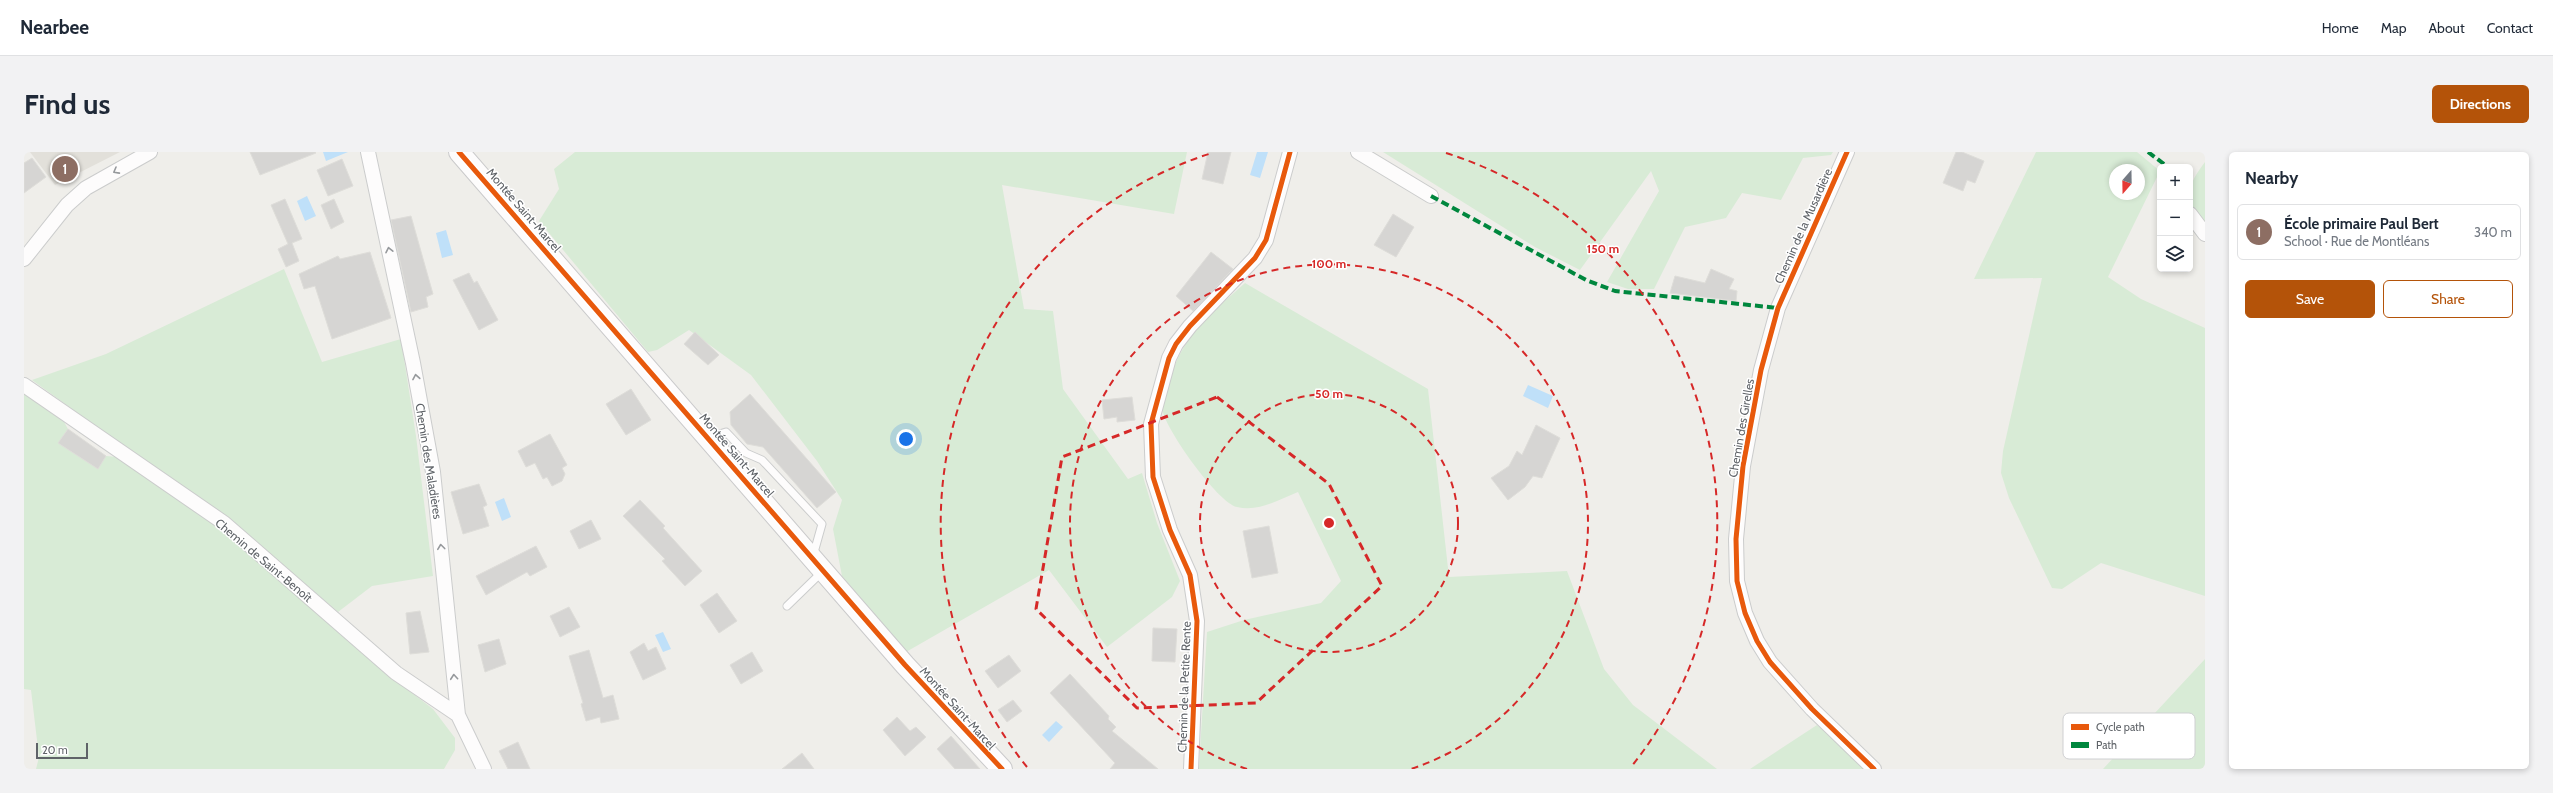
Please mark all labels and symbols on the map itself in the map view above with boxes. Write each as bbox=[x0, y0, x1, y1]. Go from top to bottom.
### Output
pin: 1 bbox=[52, 154, 78, 184]
north arrow bbox=[2109, 164, 2145, 200]
street label: Montée Saint-Marcel bbox=[483, 165, 565, 255]
street label: Chemin de la Musardière bbox=[1771, 166, 1835, 286]
one-way arrow bbox=[113, 167, 120, 174]
text: 150 m bbox=[1587, 241, 1619, 256]
one-way arrow bbox=[386, 247, 394, 253]
text: 100 m bbox=[1312, 256, 1346, 271]
one-way arrow bbox=[412, 374, 421, 380]
street label: Chemin des Girelles bbox=[1725, 377, 1757, 479]
text: 50 m bbox=[1315, 386, 1343, 401]
street label: Chemin des Maladières bbox=[412, 402, 446, 520]
street label: Montée Saint-Marcel bbox=[696, 410, 778, 500]
your location bbox=[896, 429, 916, 449]
street label: Chemin de Saint-Benoît bbox=[212, 515, 316, 605]
centre of rings bbox=[1322, 516, 1336, 530]
one-way arrow bbox=[437, 544, 446, 550]
street label: Chemin de la Petite Rente bbox=[1174, 621, 1194, 753]
street label: Montée Saint-Marcel bbox=[917, 663, 999, 753]
one-way arrow bbox=[450, 674, 459, 680]
legend bbox=[2063, 713, 2195, 759]
text: Cycle path bbox=[2096, 720, 2145, 734]
text: Path bbox=[2096, 738, 2117, 752]
scale bar bbox=[36, 741, 88, 760]

